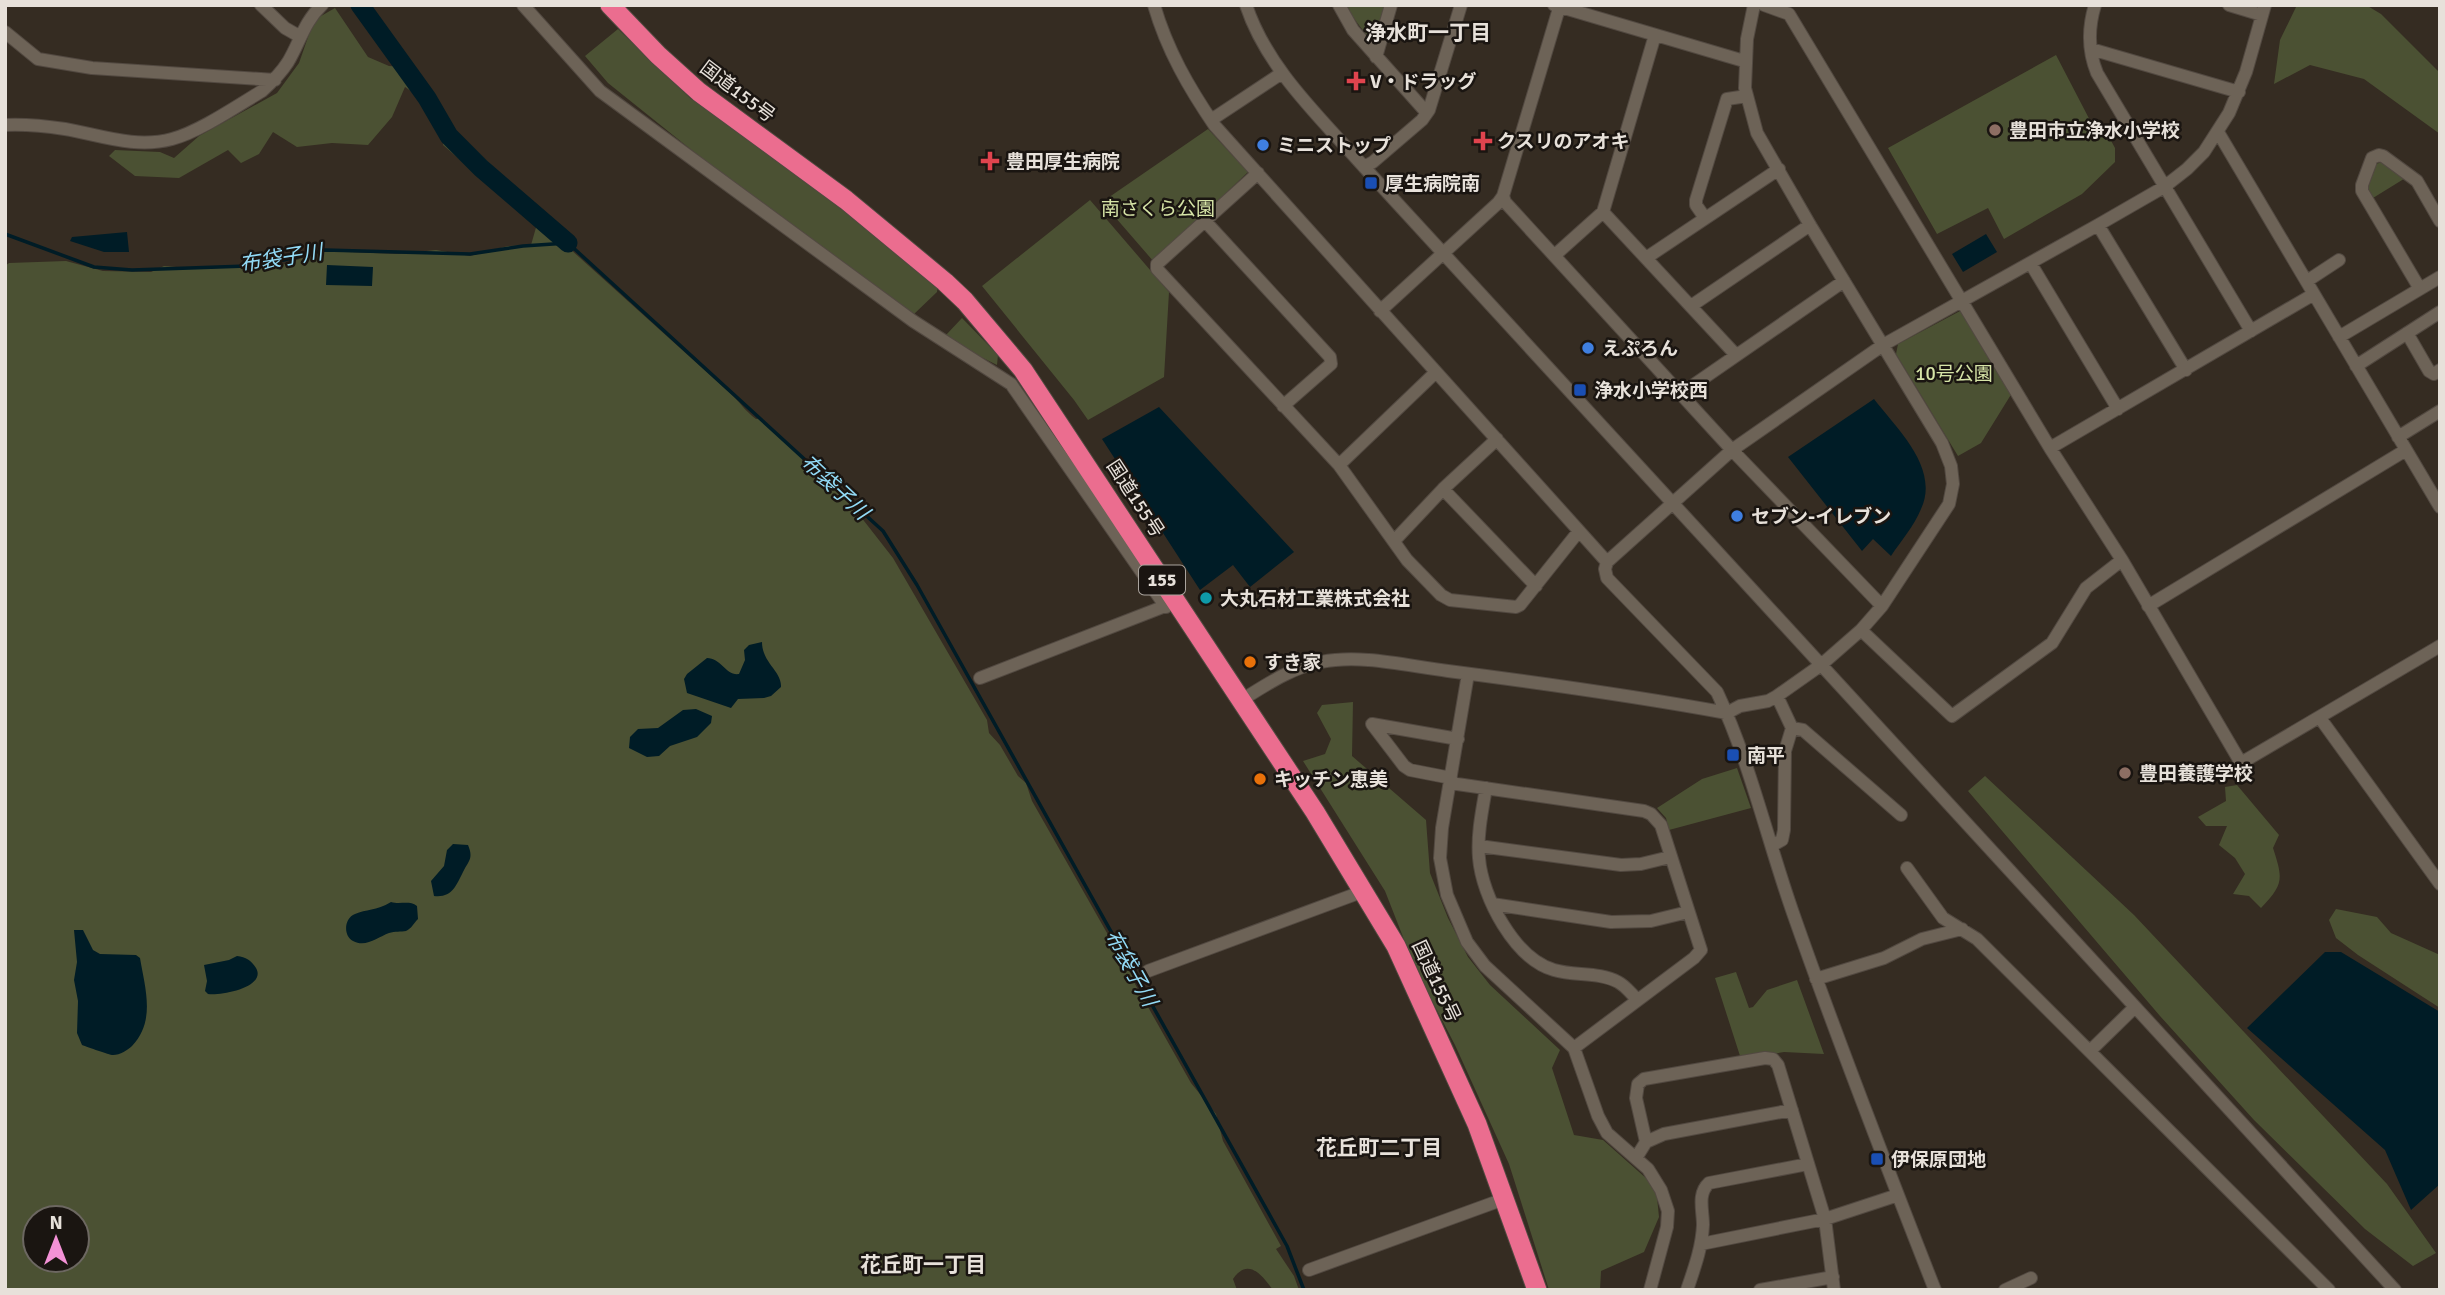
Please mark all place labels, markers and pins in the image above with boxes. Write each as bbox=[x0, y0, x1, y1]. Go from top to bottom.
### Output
place label: V・ドラッグ bbox=[1370, 70, 1477, 94]
marker: V・ドラッグ bbox=[1348, 73, 1364, 89]
place label: 豊田市立浄水小学校 bbox=[2009, 119, 2180, 143]
marker: 豊田市立浄水小学校 bbox=[1987, 122, 2003, 138]
place label: クスリのアオキ bbox=[1497, 130, 1629, 154]
marker: クスリのアオキ bbox=[1475, 133, 1491, 149]
place label: ミニストップ bbox=[1277, 134, 1391, 158]
marker: ミニストップ bbox=[1255, 137, 1271, 153]
place label: 豊田厚生病院 bbox=[1006, 150, 1120, 174]
marker: 豊田厚生病院 bbox=[980, 151, 1000, 171]
place label: 厚生病院南 bbox=[1385, 172, 1480, 196]
marker: 厚生病院南 bbox=[1363, 175, 1379, 191]
place label: えぷろん bbox=[1602, 337, 1678, 361]
marker: えぷろん bbox=[1580, 340, 1596, 356]
place label: 浄水小学校西 bbox=[1594, 379, 1708, 403]
marker: 浄水小学校西 bbox=[1572, 382, 1588, 398]
place label: セブン-イレブン bbox=[1751, 505, 1891, 529]
marker: セブン-イレブン bbox=[1729, 508, 1745, 524]
place label: 大丸石材工業株式会社 bbox=[1220, 587, 1410, 611]
marker: 大丸石材工業株式会社 bbox=[1198, 590, 1214, 606]
place label: すき家 bbox=[1264, 651, 1321, 675]
marker: すき家 bbox=[1242, 654, 1258, 670]
place label: 南平 bbox=[1747, 744, 1785, 768]
marker: 南平 bbox=[1725, 747, 1741, 763]
place label: 豊田養護学校 bbox=[2139, 762, 2253, 786]
marker: 豊田養護学校 bbox=[2117, 765, 2133, 781]
place label: キッチン恵美 bbox=[1274, 768, 1388, 792]
marker: キッチン恵美 bbox=[1252, 771, 1268, 787]
place label: 伊保原団地 bbox=[1891, 1148, 1986, 1172]
marker: 伊保原団地 bbox=[1869, 1151, 1885, 1167]

